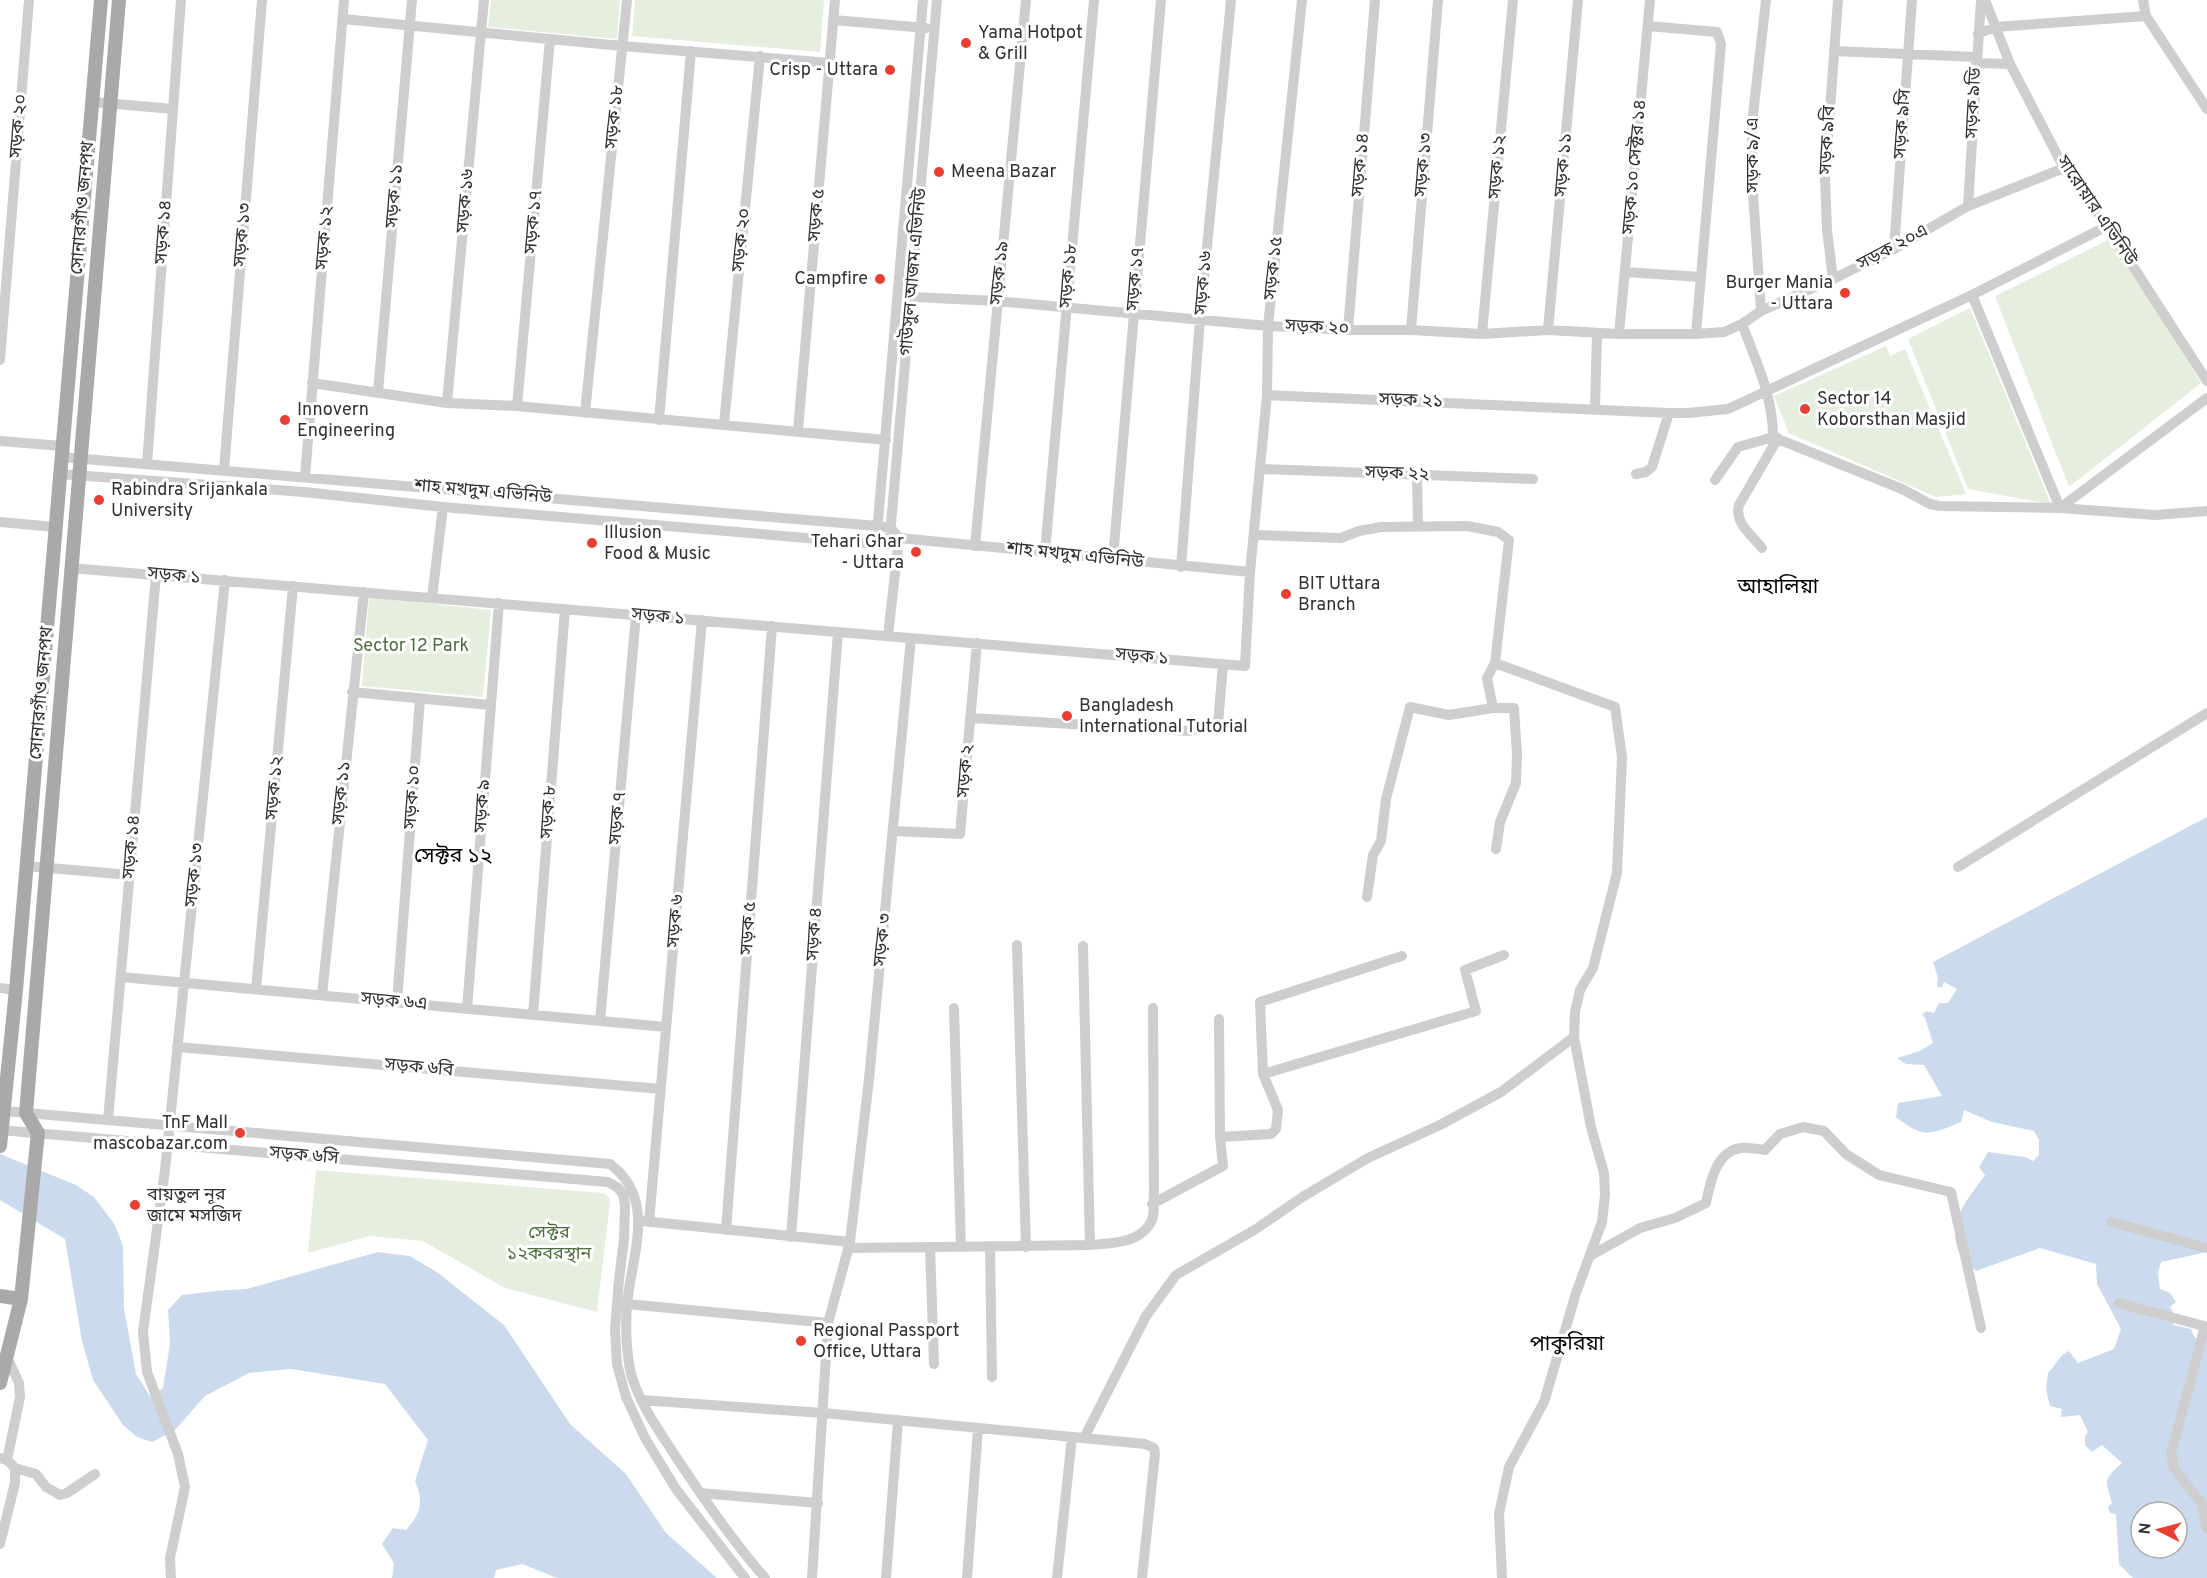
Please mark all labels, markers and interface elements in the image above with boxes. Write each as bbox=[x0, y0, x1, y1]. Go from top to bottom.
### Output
place label: Yama Hotpot & Grill bbox=[978, 22, 1083, 66]
marker: Yama Hotpot & Grill bbox=[959, 36, 973, 50]
place label: Crisp - Uttara bbox=[769, 59, 878, 82]
marker: Crisp - Uttara bbox=[883, 63, 897, 77]
street label: সড়ক ৯ডি bbox=[1961, 67, 1987, 140]
street label: সড়ক ১৮ bbox=[600, 84, 630, 151]
street label: সড়ক ৯সি bbox=[1889, 88, 1917, 160]
street label: সড়ক ২০ bbox=[5, 93, 33, 160]
street label: সড়ক ১০ সেক্টর ১৪ bbox=[1618, 99, 1652, 236]
street label: সড়ক ৯বি bbox=[1815, 105, 1841, 176]
street label: সড়ক ৯/এ bbox=[1742, 117, 1765, 194]
street label: সড়ক ১৪ bbox=[1347, 132, 1375, 199]
street label: সড়ক ১৩ bbox=[1410, 132, 1438, 199]
street label: সড়ক ১১ bbox=[1550, 132, 1578, 199]
street label: সড়ক ১২ bbox=[1484, 134, 1512, 201]
street label: সোনারগাঁও জনপথ bbox=[66, 140, 100, 276]
street label: সারোয়ার এভিনিউ bbox=[2050, 151, 2141, 271]
place label: Meena Bazar bbox=[951, 161, 1057, 184]
street label: সড়ক ১১ bbox=[381, 163, 409, 230]
marker: Meena Bazar bbox=[932, 165, 946, 179]
street label: সড়ক ১৬ bbox=[452, 168, 480, 235]
street label: সড়ক ৫ bbox=[803, 187, 831, 244]
street label: গাউসুল আজম এভিনিউ bbox=[895, 187, 933, 357]
street label: সড়ক ১৭ bbox=[520, 189, 548, 256]
street label: সড়ক ১৪ bbox=[150, 199, 178, 266]
street label: সড়ক ১৩ bbox=[229, 202, 257, 269]
street label: সড়ক ১২ bbox=[311, 205, 339, 272]
street label: সড়ক ২০ bbox=[727, 207, 757, 274]
street label: সড়ক ২০এ bbox=[1853, 220, 1933, 277]
street label: সড়ক ১৫ bbox=[1259, 235, 1289, 302]
street label: সড়ক ১৯ bbox=[985, 240, 1015, 307]
street label: সড়ক ১৮ bbox=[1055, 243, 1083, 310]
street label: সড়ক ১৭ bbox=[1122, 246, 1150, 313]
street label: সড়ক ১৬ bbox=[1190, 250, 1218, 317]
place label: Campfire bbox=[794, 268, 868, 291]
marker: Campfire bbox=[873, 272, 887, 286]
place label: Burger Mania - Uttara bbox=[1725, 272, 1833, 316]
marker: Burger Mania - Uttara bbox=[1838, 286, 1852, 300]
street label: সড়ক ২০ bbox=[1283, 315, 1350, 341]
street label: সড়ক ২১ bbox=[1378, 388, 1443, 414]
place label: Sector 14 Koborsthan Masjid bbox=[1817, 388, 1966, 432]
place label: Innovern Engineering bbox=[297, 399, 395, 443]
marker: Sector 14 Koborsthan Masjid bbox=[1798, 402, 1812, 416]
marker: Innovern Engineering bbox=[278, 413, 292, 427]
street label: সড়ক ২২ bbox=[1364, 461, 1430, 487]
street label: শাহ মখদুম এভিনিউ bbox=[412, 474, 553, 509]
place label: Rabindra Srijankala University bbox=[111, 479, 268, 523]
marker: Rabindra Srijankala University bbox=[92, 493, 106, 507]
place label: Illusion Food & Music bbox=[604, 522, 711, 566]
place label: Tehari Ghar - Uttara bbox=[810, 531, 904, 575]
marker: Illusion Food & Music bbox=[585, 536, 599, 550]
street label: শাহ মখদুম এভিনিউ bbox=[1004, 537, 1145, 575]
marker: Tehari Ghar - Uttara bbox=[909, 545, 923, 559]
street label: সড়ক ১ bbox=[145, 562, 202, 590]
place label: BIT Uttara Branch bbox=[1298, 573, 1380, 617]
district label: আহালিয়া bbox=[1737, 574, 1819, 601]
marker: BIT Uttara Branch bbox=[1279, 587, 1293, 601]
street label: সড়ক ১ bbox=[629, 603, 686, 631]
street label: সোনারগাঁও জনপথ bbox=[25, 625, 59, 761]
park label: Sector 12 Park bbox=[353, 635, 469, 658]
street label: সড়ক ১ bbox=[1113, 643, 1170, 671]
place label: Bangladesh International Tutorial bbox=[1079, 695, 1248, 739]
marker: Bangladesh International Tutorial bbox=[1060, 709, 1074, 723]
street label: সড়ক ২ bbox=[952, 743, 980, 800]
street label: সড়ক ১২ bbox=[261, 755, 289, 822]
street label: সড়ক ১১ bbox=[327, 760, 357, 827]
street label: সড়ক ১০ bbox=[399, 764, 427, 831]
street label: সড়ক ৯ bbox=[470, 779, 496, 834]
street label: সড়ক ৮ bbox=[536, 784, 562, 840]
street label: সড়ক ৭ bbox=[604, 790, 632, 847]
street label: সড়ক ১৪ bbox=[118, 814, 146, 881]
street label: সড়ক ১৩ bbox=[180, 842, 210, 909]
district label: সেক্টর ১২ bbox=[414, 843, 493, 870]
street label: সড়ক ৬ bbox=[662, 893, 690, 950]
street label: সড়ক ৫ bbox=[736, 901, 762, 956]
street label: সড়ক ৪ bbox=[802, 907, 828, 962]
street label: সড়ক ৩ bbox=[869, 912, 897, 969]
street label: সড়ক ৬এ bbox=[359, 988, 428, 1016]
street label: সড়ক ৬বি bbox=[383, 1053, 455, 1082]
place label: TnF Mall mascobazar.com bbox=[93, 1112, 228, 1156]
marker: TnF Mall mascobazar.com bbox=[233, 1126, 247, 1140]
street label: সড়ক ৬সি bbox=[267, 1141, 340, 1171]
place label: বায়তুল নূর জামে মসজিদ bbox=[146, 1184, 243, 1228]
marker: বায়তুল নূর জামে মসজিদ bbox=[128, 1198, 142, 1212]
park label: সেক্টর ১২কবরস্থান bbox=[507, 1222, 593, 1266]
place label: Regional Passport Office, Uttara bbox=[813, 1320, 960, 1364]
district label: পাকুরিয়া bbox=[1530, 1331, 1605, 1358]
marker: Regional Passport Office, Uttara bbox=[794, 1334, 808, 1348]
north arrow bbox=[2129, 1500, 2189, 1560]
text: N bbox=[2136, 1522, 2157, 1535]

